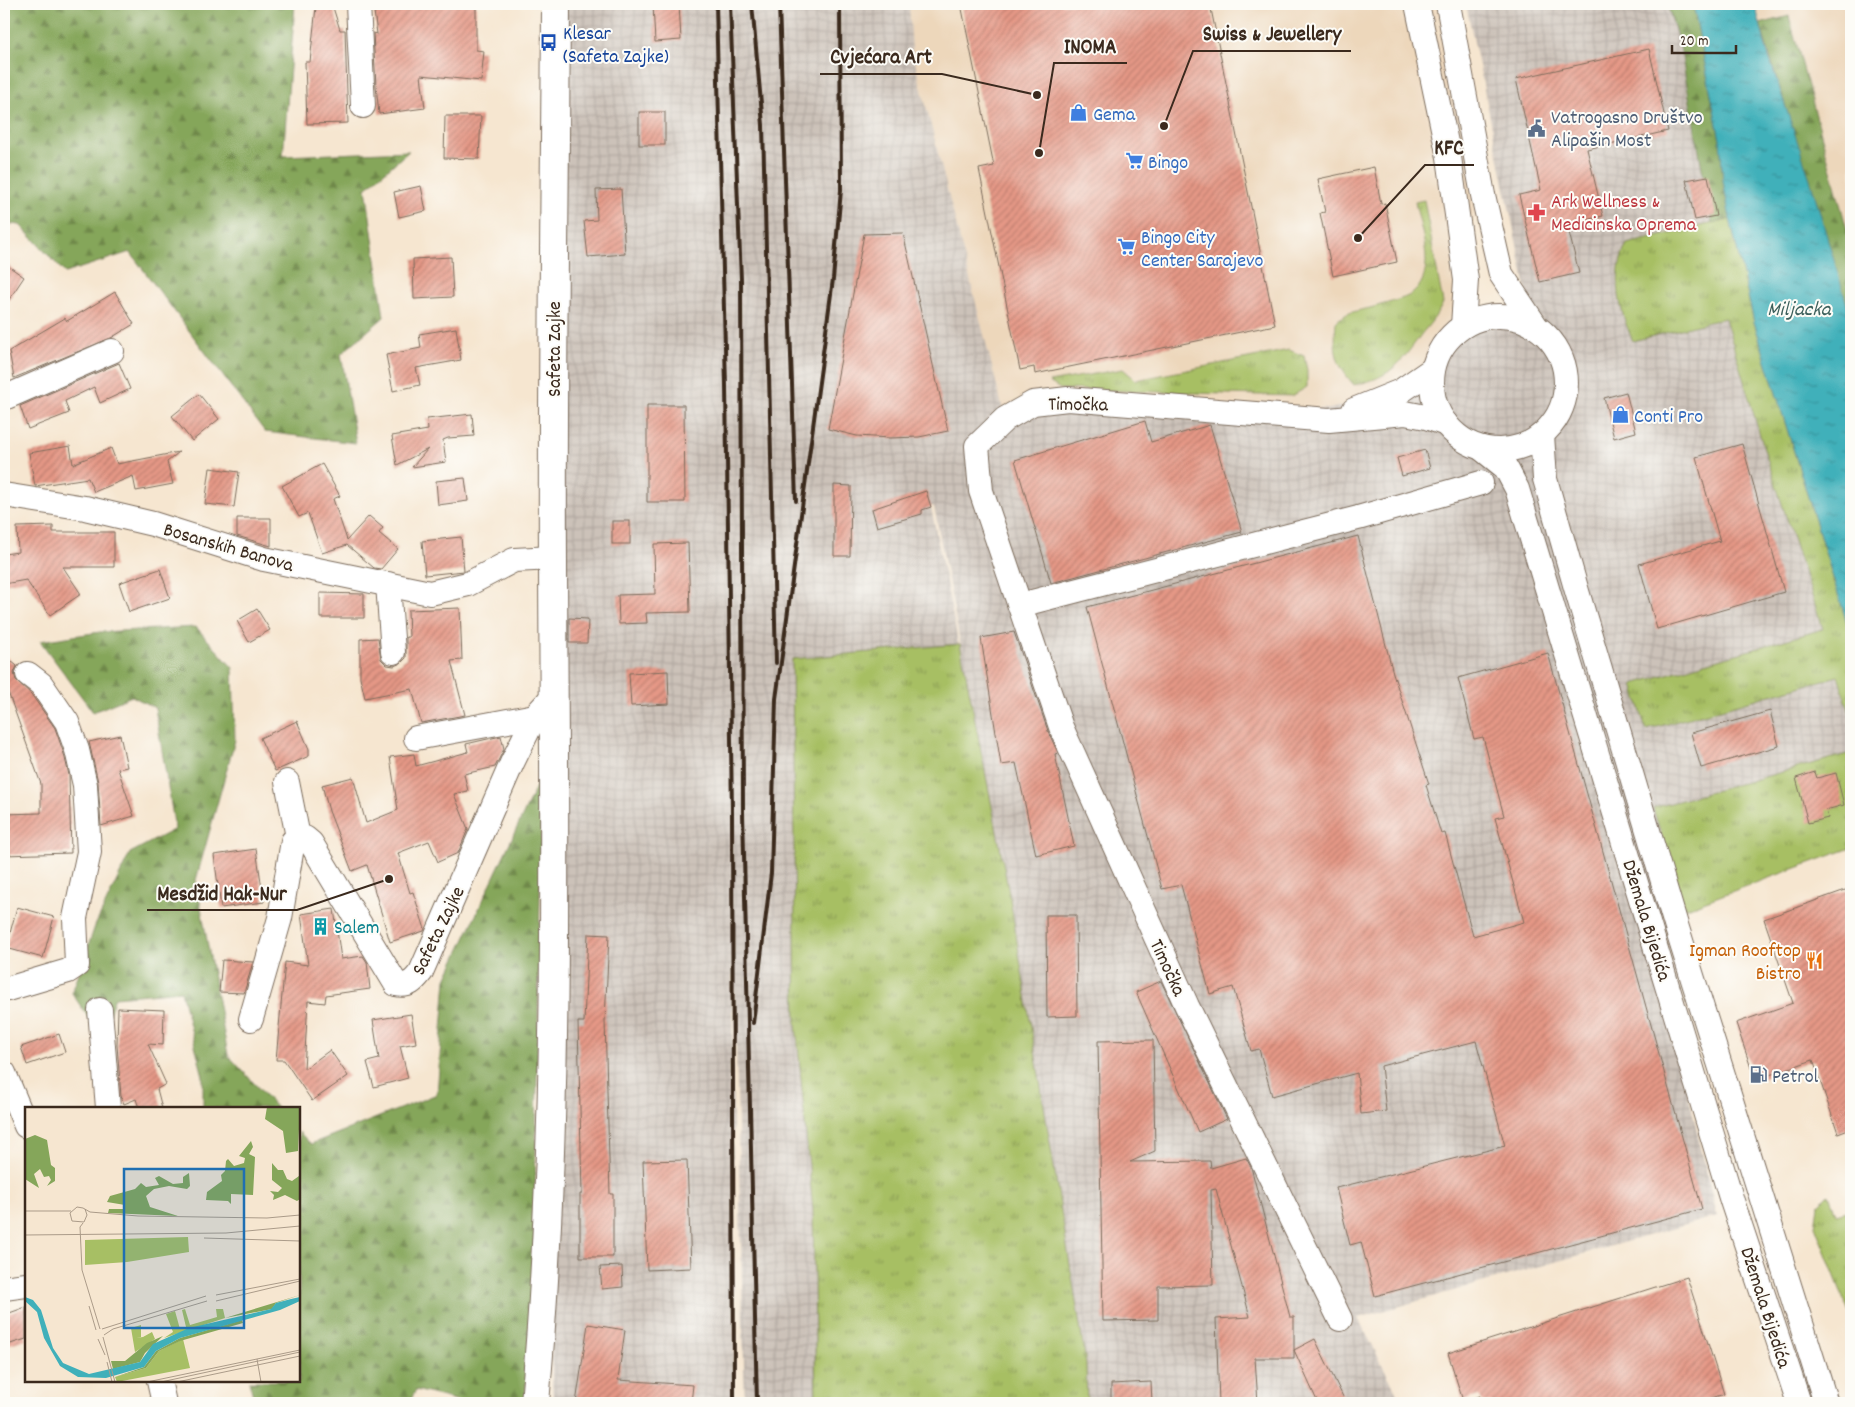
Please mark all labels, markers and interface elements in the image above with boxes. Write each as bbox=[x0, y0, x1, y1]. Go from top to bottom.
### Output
callout: Swiss & Jewellery bbox=[1193, 15, 1351, 51]
place label: Klesar (Safeta Zajke) bbox=[563, 21, 669, 72]
text: Swiss & Jewellery bbox=[1203, 21, 1343, 51]
scale bar bbox=[1672, 22, 1736, 54]
callout: INOMA bbox=[1054, 27, 1127, 63]
text: 20 m bbox=[1680, 31, 1708, 53]
bus stop icon: Klesar (Safeta Zajke) bbox=[539, 33, 559, 53]
text: INOMA bbox=[1064, 34, 1116, 64]
callout: Cvjećara Art bbox=[820, 38, 942, 74]
text: Cvjećara Art bbox=[830, 44, 932, 74]
place label: Gema bbox=[1093, 102, 1136, 130]
shop icon: Gema bbox=[1069, 103, 1089, 123]
place label: Vatrogasno Društvo Alipašin Most bbox=[1551, 105, 1703, 156]
public building icon: Vatrogasno Društvo Alipašin Most bbox=[1527, 118, 1547, 138]
callout: KFC bbox=[1425, 129, 1474, 165]
text: KFC bbox=[1434, 135, 1464, 165]
place label: Bingo bbox=[1148, 150, 1188, 178]
supermarket icon: Bingo bbox=[1124, 151, 1144, 171]
place label: Ark Wellness & Medicinska Oprema bbox=[1551, 189, 1697, 240]
pharmacy icon: Ark Wellness & Medicinska Oprema bbox=[1527, 202, 1547, 222]
place label: Bingo City Center Sarajevo bbox=[1141, 225, 1263, 276]
supermarket icon: Bingo City Center Sarajevo bbox=[1117, 237, 1137, 257]
water label: Miljacka bbox=[1767, 296, 1832, 326]
street label: Safeta Zajke bbox=[542, 301, 570, 397]
street label: Timočka bbox=[1048, 391, 1109, 421]
place label: Conti Pro bbox=[1634, 404, 1703, 432]
shop icon: Conti Pro bbox=[1610, 405, 1630, 425]
street label: Bosanskih Banova bbox=[160, 517, 297, 581]
street label: Džemala Bijedića bbox=[1613, 857, 1677, 986]
callout: Mesdžid Hak-Nur bbox=[147, 874, 297, 910]
text: Mesdžid Hak-Nur bbox=[157, 881, 288, 911]
street label: Safeta Zajke bbox=[406, 882, 473, 981]
place label: Salem bbox=[334, 915, 380, 943]
building icon: Salem bbox=[310, 916, 330, 936]
street label: Timočka bbox=[1141, 935, 1192, 1002]
place label: Igman Rooftop Bistro bbox=[1689, 938, 1801, 989]
restaurant icon: Igman Rooftop Bistro bbox=[1805, 951, 1825, 971]
place label: Petrol bbox=[1772, 1064, 1819, 1092]
fuel station icon: Petrol bbox=[1748, 1065, 1768, 1085]
inset map bbox=[25, 1107, 300, 1382]
street label: Džemala Bijedića bbox=[1731, 1244, 1797, 1373]

